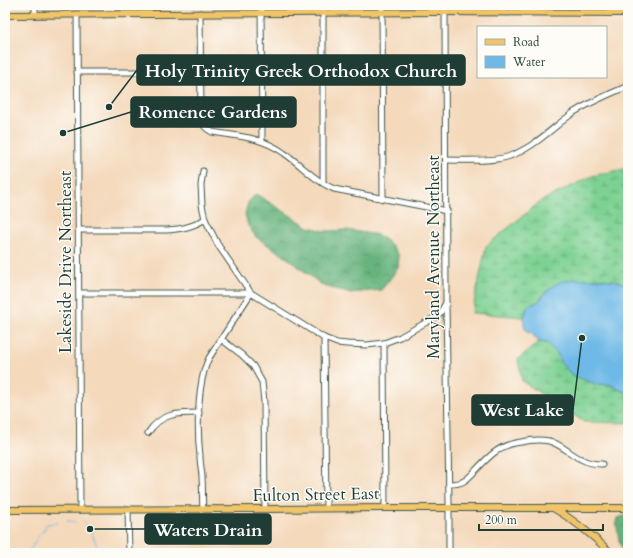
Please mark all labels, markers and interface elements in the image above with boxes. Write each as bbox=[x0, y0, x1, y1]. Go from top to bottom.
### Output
legend bbox=[477, 26, 607, 78]
text: Road bbox=[513, 34, 540, 50]
text: Water bbox=[512, 54, 546, 70]
callout: Holy Trinity Greek Orthodox Church bbox=[137, 55, 465, 85]
text: Holy Trinity Greek Orthodox Church bbox=[145, 59, 457, 84]
callout: Romence Gardens bbox=[131, 97, 296, 127]
text: Romence Gardens bbox=[138, 100, 288, 125]
street label: Maryland Avenue Northeast bbox=[422, 154, 445, 359]
street label: Lakeside Drive Northeast bbox=[54, 170, 77, 353]
callout: West Lake bbox=[472, 395, 573, 425]
text: West Lake bbox=[479, 398, 564, 423]
street label: Fulton Street East bbox=[253, 482, 380, 507]
scale bar bbox=[479, 506, 603, 532]
text: 200 m bbox=[485, 512, 518, 528]
callout: Waters Drain bbox=[145, 514, 271, 544]
text: Waters Drain bbox=[152, 518, 263, 543]

